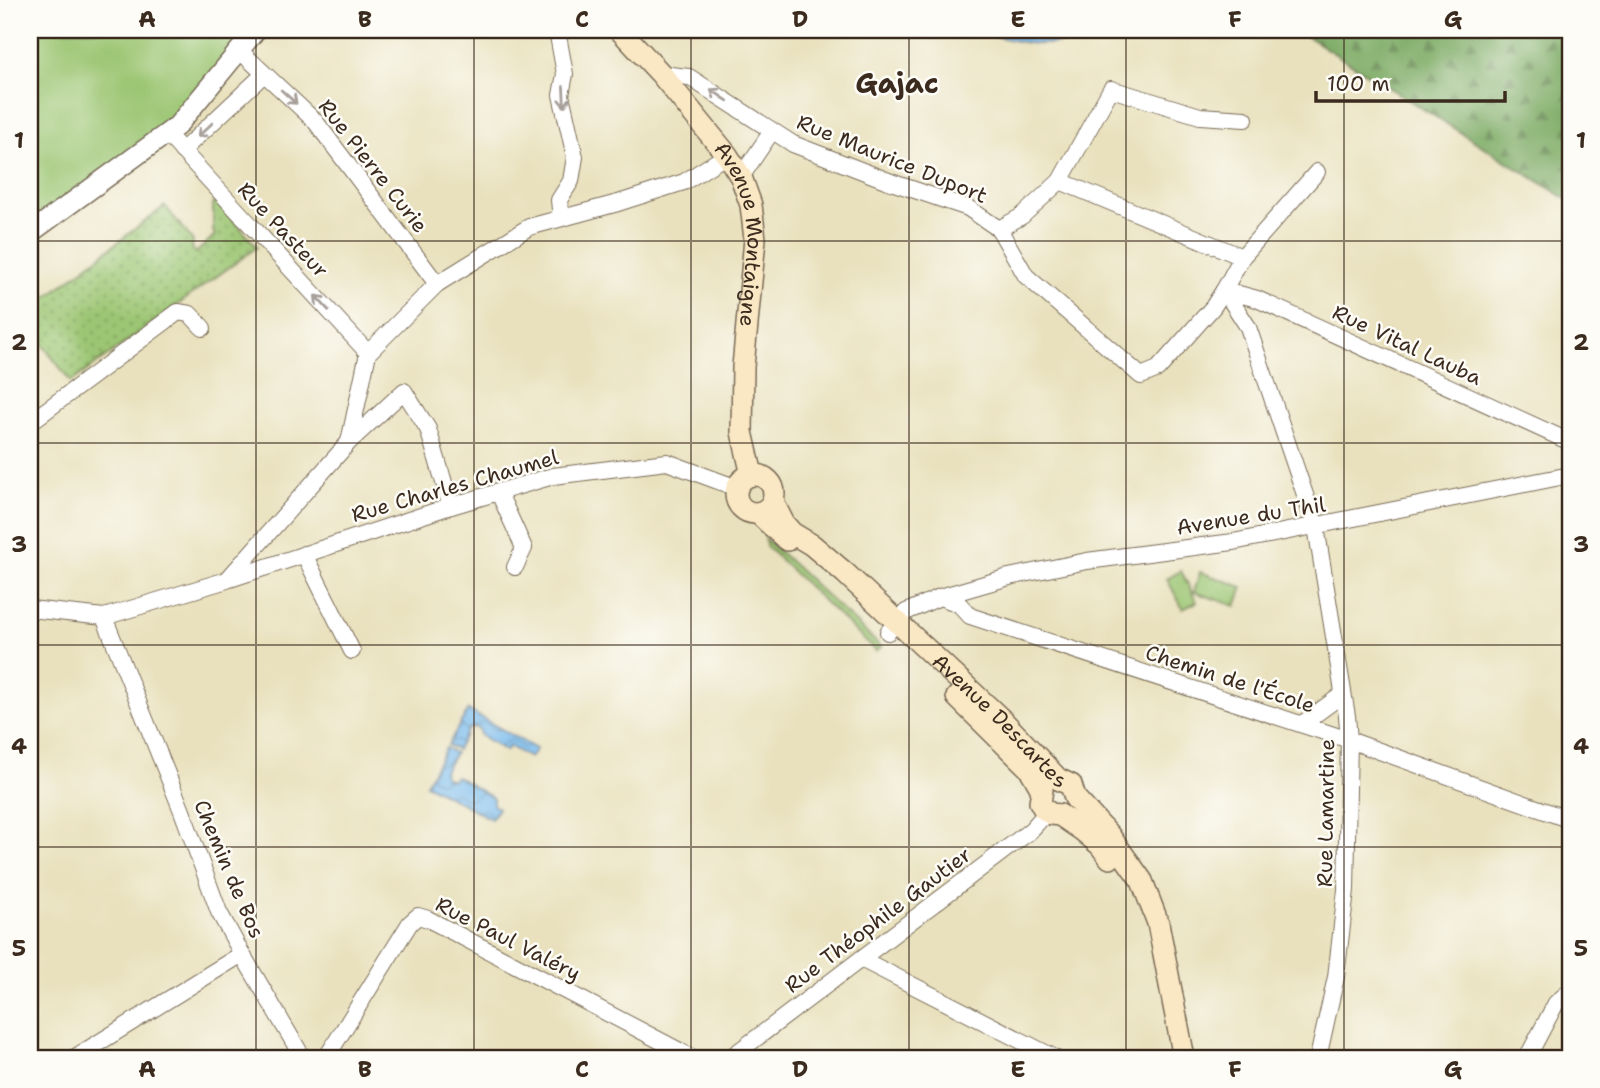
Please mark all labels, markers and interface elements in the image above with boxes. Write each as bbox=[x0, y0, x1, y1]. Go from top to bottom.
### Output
text: A bbox=[138, 4, 156, 34]
text: B bbox=[358, 4, 372, 34]
text: C bbox=[575, 4, 589, 34]
text: D bbox=[792, 4, 808, 34]
text: E bbox=[1010, 4, 1026, 34]
text: F bbox=[1228, 4, 1242, 34]
text: G bbox=[1444, 4, 1463, 34]
scale bar bbox=[1316, 60, 1506, 104]
district label: Gajac bbox=[855, 64, 939, 102]
text: 100 m bbox=[1327, 70, 1390, 98]
one-way arrow bbox=[557, 85, 570, 108]
one-way arrow bbox=[710, 88, 729, 102]
one-way arrow bbox=[280, 89, 298, 105]
street label: Rue Pierre Curie bbox=[312, 93, 434, 239]
street label: Rue Maurice Duport bbox=[793, 108, 991, 210]
one-way arrow bbox=[197, 121, 214, 138]
text: 1 bbox=[14, 125, 24, 155]
text: 1 bbox=[1576, 125, 1586, 155]
street label: Avenue Montaigne bbox=[708, 136, 769, 328]
street label: Rue Pasteur bbox=[231, 176, 335, 284]
one-way arrow bbox=[313, 295, 330, 312]
street label: Rue Vital Lauba bbox=[1328, 298, 1486, 392]
text: 2 bbox=[11, 327, 27, 357]
text: 2 bbox=[1573, 327, 1589, 357]
street label: Rue Charles Chaumel bbox=[348, 443, 562, 529]
street label: Avenue du Thil bbox=[1174, 490, 1328, 542]
text: 3 bbox=[11, 529, 27, 559]
text: 3 bbox=[1573, 529, 1589, 559]
street label: Chemin de l'École bbox=[1142, 637, 1319, 720]
street label: Avenue Descartes bbox=[926, 648, 1070, 795]
text: 4 bbox=[11, 731, 27, 761]
text: 4 bbox=[1573, 731, 1589, 761]
street label: Rue Lamartine bbox=[1311, 739, 1341, 887]
street label: Chemin de Bos bbox=[187, 795, 271, 943]
street label: Rue Théophile Gautier bbox=[779, 841, 977, 999]
street label: Rue Paul Valéry bbox=[431, 890, 585, 988]
text: 5 bbox=[12, 933, 26, 963]
text: 5 bbox=[1574, 933, 1588, 963]
text: A bbox=[138, 1054, 156, 1084]
text: B bbox=[358, 1054, 372, 1084]
text: C bbox=[575, 1054, 589, 1084]
text: D bbox=[792, 1054, 808, 1084]
text: E bbox=[1010, 1054, 1026, 1084]
text: F bbox=[1228, 1054, 1242, 1084]
text: G bbox=[1444, 1054, 1463, 1084]

